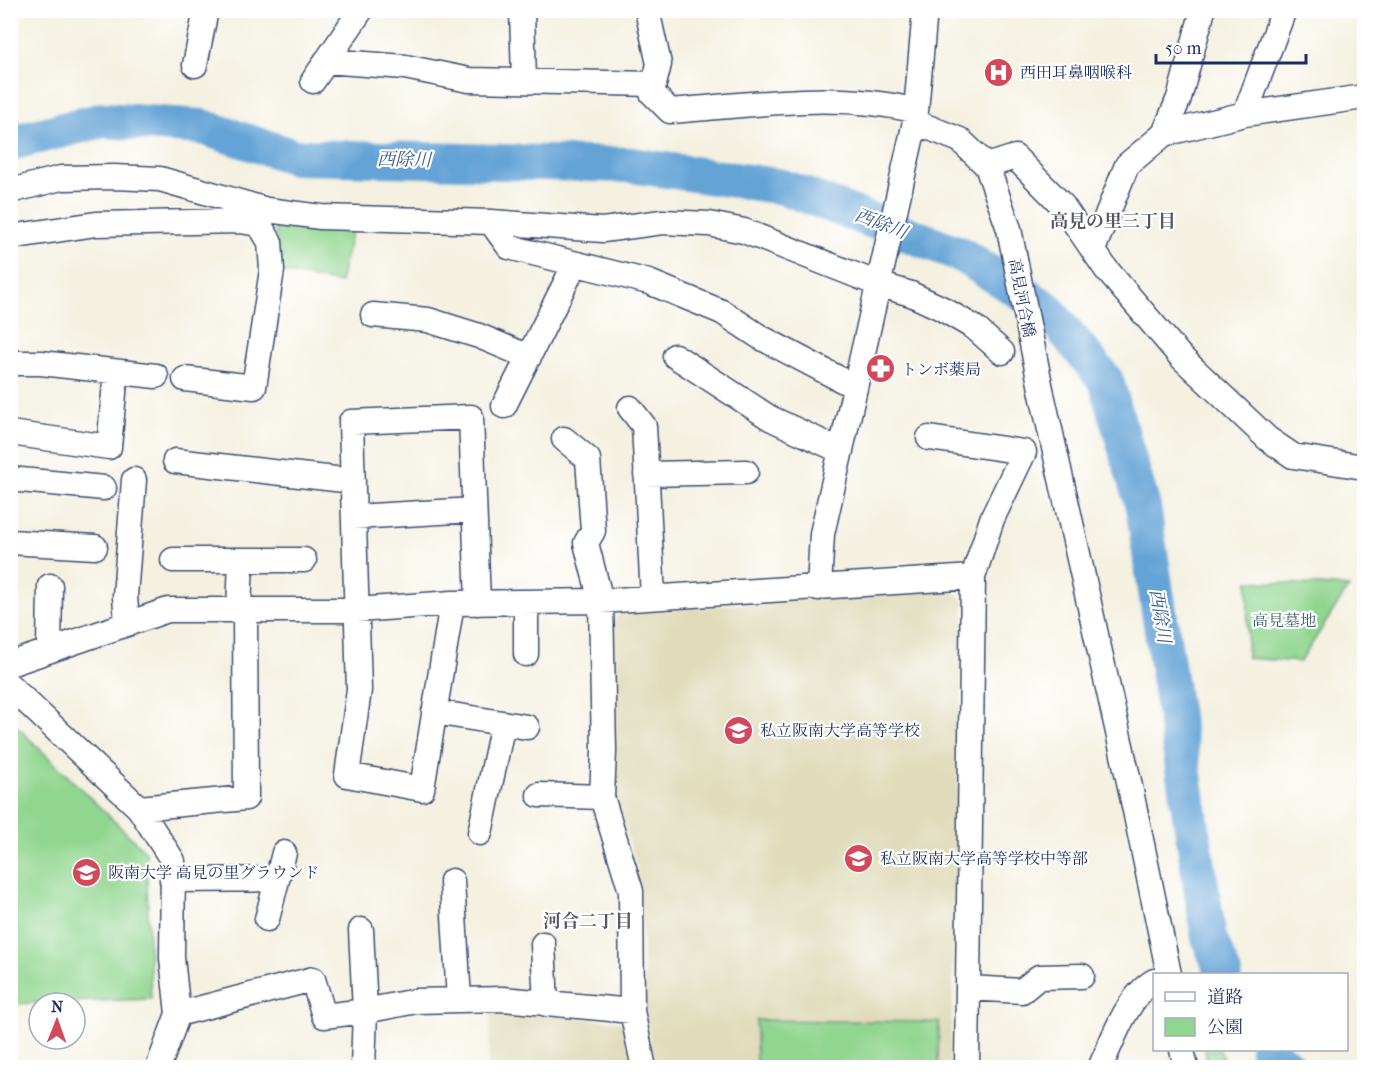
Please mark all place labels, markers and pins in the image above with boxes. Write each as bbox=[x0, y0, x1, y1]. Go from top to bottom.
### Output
hospital icon: 西田耳鼻咽喉科 bbox=[983, 56, 1015, 88]
place label: 西田耳鼻咽喉科 bbox=[1020, 63, 1132, 82]
pharmacy icon: トンボ薬局 bbox=[864, 353, 896, 385]
place label: トンボ薬局 bbox=[901, 360, 981, 379]
school or university icon: 私立阪南大学高等学校 bbox=[723, 714, 755, 746]
place label: 私立阪南大学高等学校 bbox=[760, 721, 920, 740]
school or university icon: 私立阪南大学高等学校中等部 bbox=[843, 842, 875, 874]
place label: 私立阪南大学高等学校中等部 bbox=[880, 849, 1088, 868]
school or university icon: 阪南大学 高見の里グラウンド bbox=[71, 856, 103, 888]
place label: 阪南大学 高見の里グラウンド bbox=[108, 863, 319, 882]

